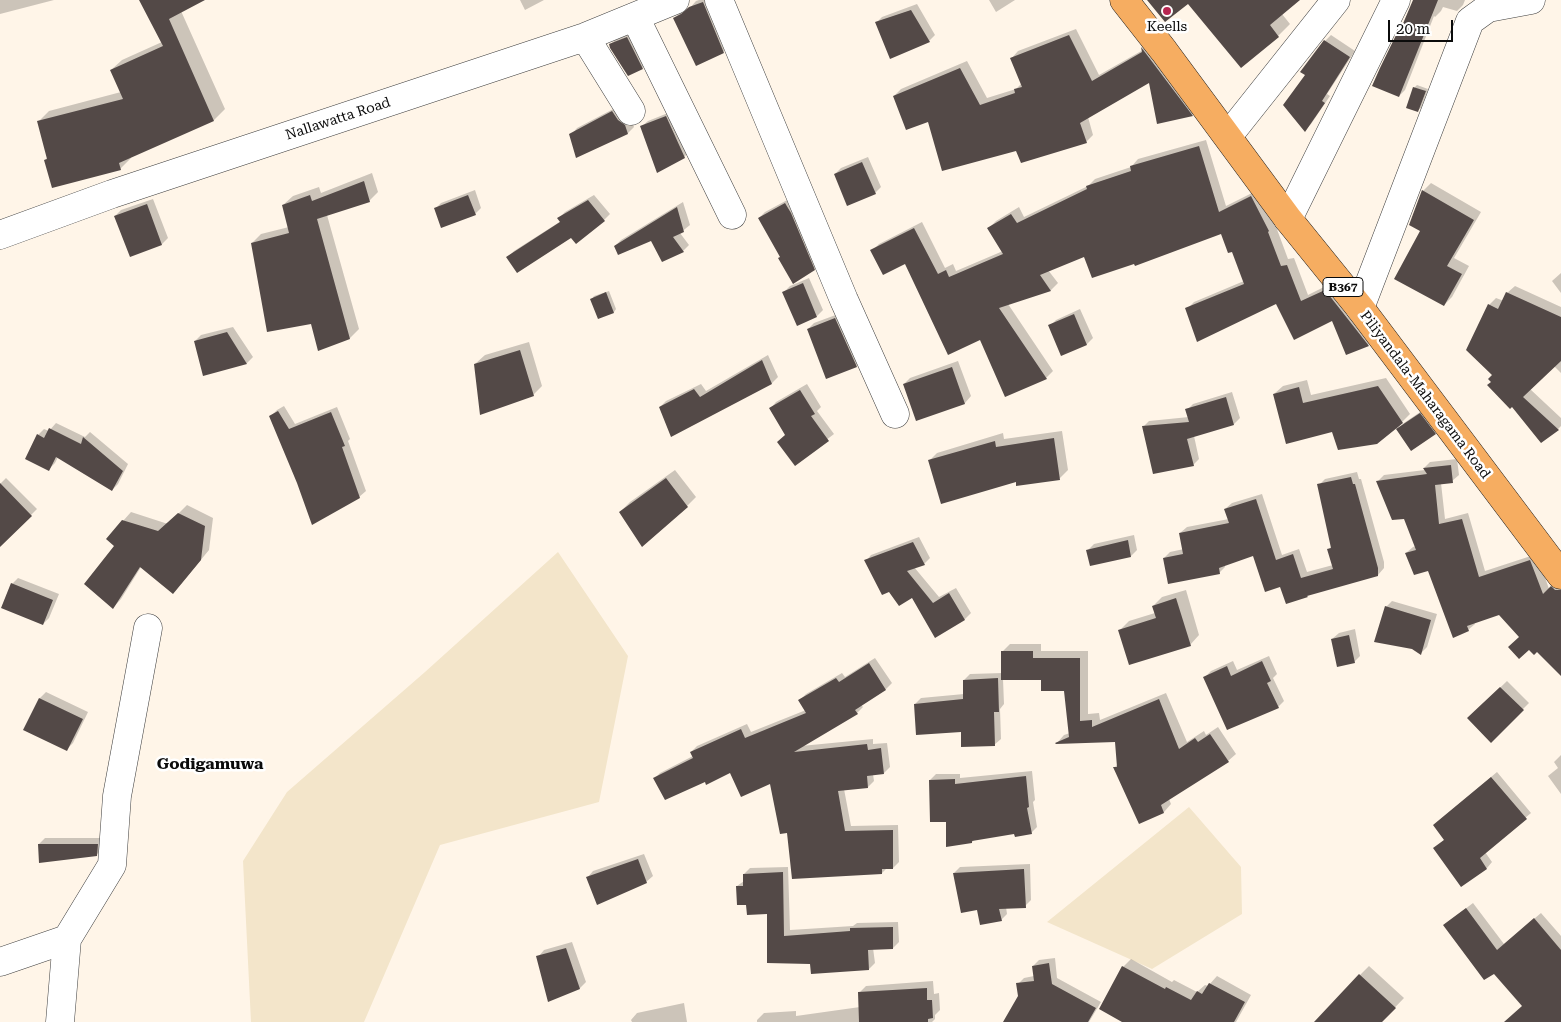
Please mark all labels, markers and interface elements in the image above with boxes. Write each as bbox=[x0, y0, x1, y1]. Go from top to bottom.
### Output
marker: Keells bbox=[1161, 5, 1173, 17]
scale bar bbox=[1391, 10, 1456, 42]
place label: Keells bbox=[1147, 19, 1187, 35]
text: 20 m bbox=[1396, 20, 1430, 38]
street label: Nallawatta Road bbox=[283, 94, 393, 144]
road number: B367 bbox=[1323, 278, 1363, 296]
street label: Piliyandala-Maharagama Road bbox=[1356, 308, 1494, 482]
district label: Godigamuwa bbox=[157, 754, 263, 774]

